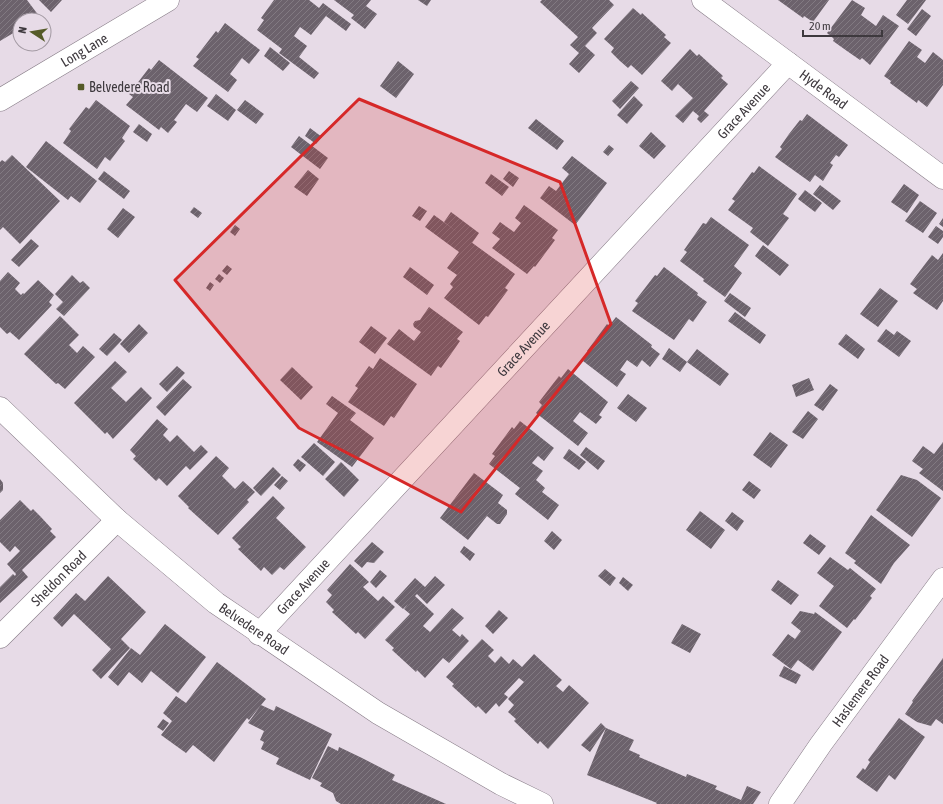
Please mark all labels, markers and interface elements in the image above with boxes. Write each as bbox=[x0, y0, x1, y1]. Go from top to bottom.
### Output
north arrow bbox=[12, 12, 52, 52]
scale bar bbox=[803, 12, 882, 38]
text: 20 m bbox=[809, 19, 831, 33]
text: N bbox=[16, 25, 29, 34]
street label: Long Lane bbox=[58, 30, 111, 70]
street label: Hyde Road bbox=[796, 66, 851, 112]
place label: Belvedere Road bbox=[89, 79, 170, 95]
street label: Grace Avenue bbox=[714, 80, 773, 142]
marker: Belvedere Road bbox=[76, 82, 86, 92]
street label: Grace Avenue bbox=[494, 318, 553, 380]
street label: Sheldon Road bbox=[28, 547, 90, 609]
street label: Grace Avenue bbox=[273, 555, 333, 617]
street label: Belvedere Road bbox=[216, 599, 292, 658]
street label: Haslemere Road bbox=[829, 652, 892, 730]

